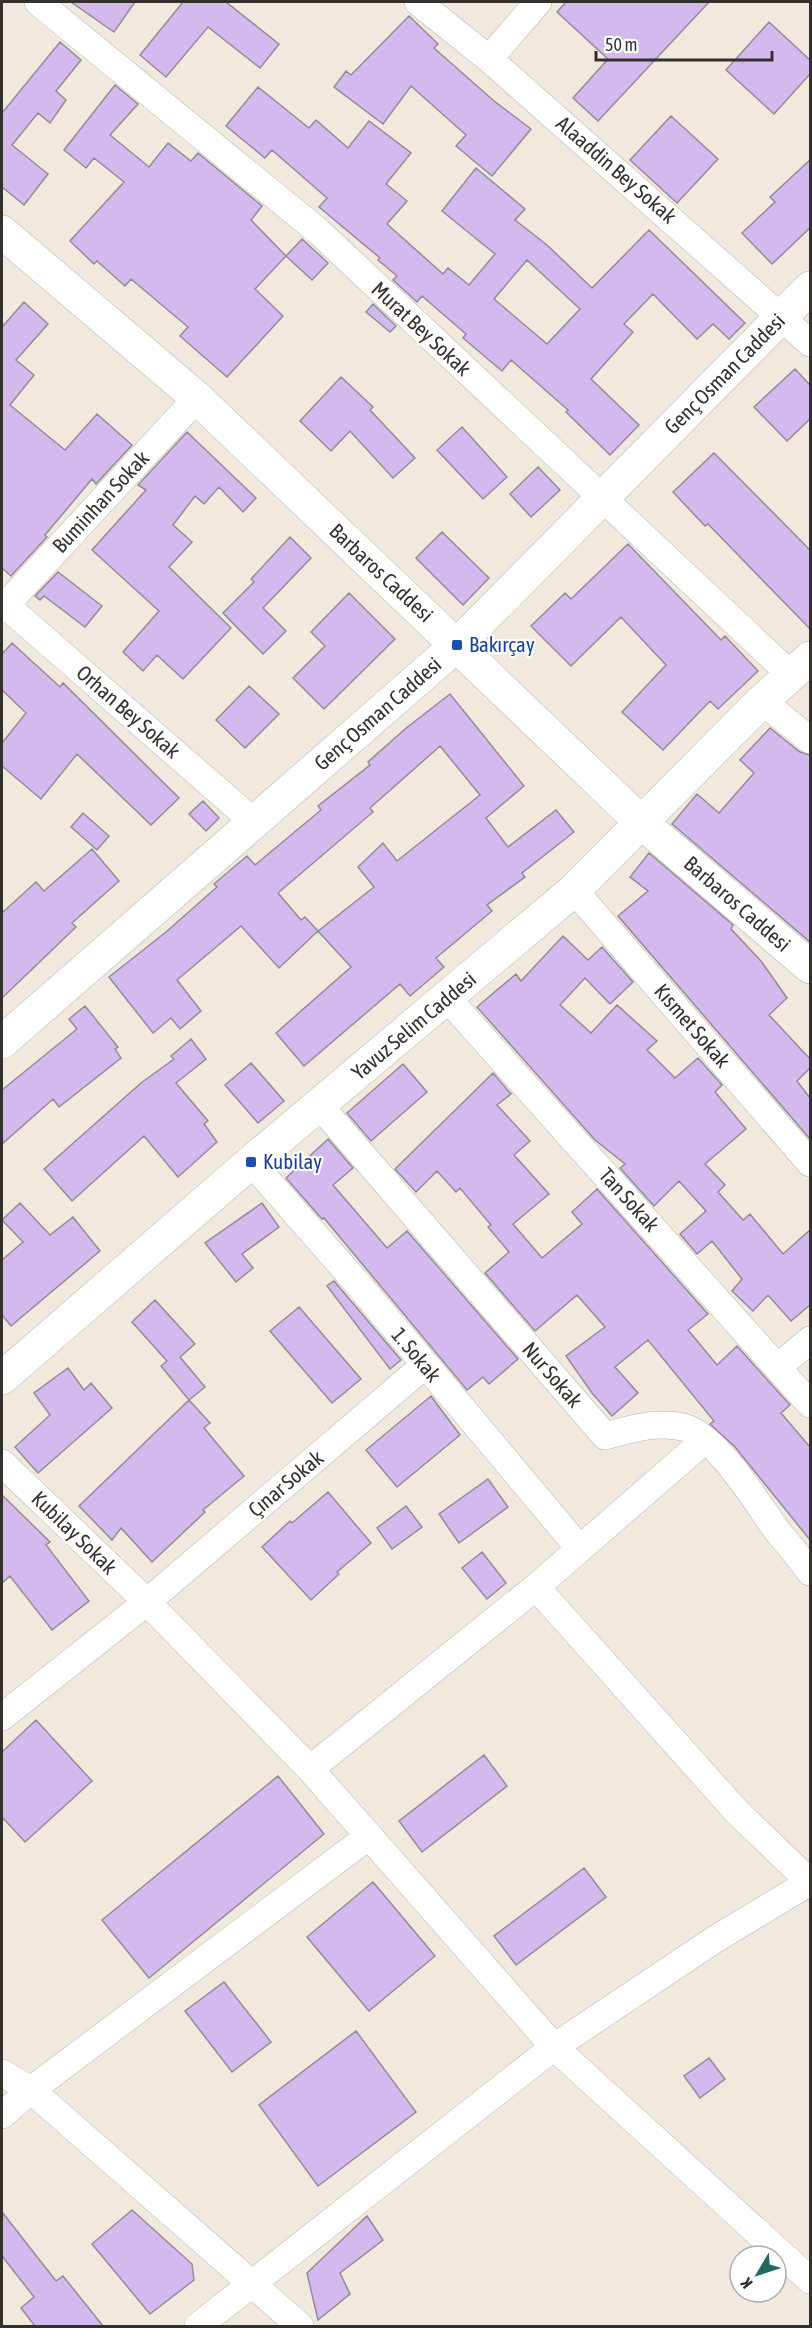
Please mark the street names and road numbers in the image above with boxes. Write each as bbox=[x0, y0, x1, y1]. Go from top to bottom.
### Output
street label: Alaaddin Bey Sokak bbox=[552, 111, 681, 228]
street label: Murat Bey Sokak bbox=[367, 276, 476, 380]
street label: Genç Osman Caddesi bbox=[659, 308, 789, 438]
street label: Buminhan Sokak bbox=[47, 446, 153, 557]
street label: Barbaros Caddesi bbox=[325, 518, 438, 626]
street label: Genç Osman Caddesi bbox=[309, 652, 446, 775]
street label: Orhan Bey Sokak bbox=[72, 660, 185, 763]
street label: Barbaros Caddesi bbox=[680, 851, 796, 956]
street label: Yavuz Selim Caddesi bbox=[346, 966, 480, 1084]
street label: Kısmet Sokak bbox=[650, 979, 736, 1072]
street label: Tan Sokak bbox=[595, 1162, 665, 1236]
street label: 1. Sokak bbox=[387, 1322, 446, 1386]
street label: Nur Sokak bbox=[518, 1337, 588, 1412]
street label: Çınar Sokak bbox=[243, 1445, 328, 1521]
street label: Kubilay Sokak bbox=[27, 1486, 122, 1579]

